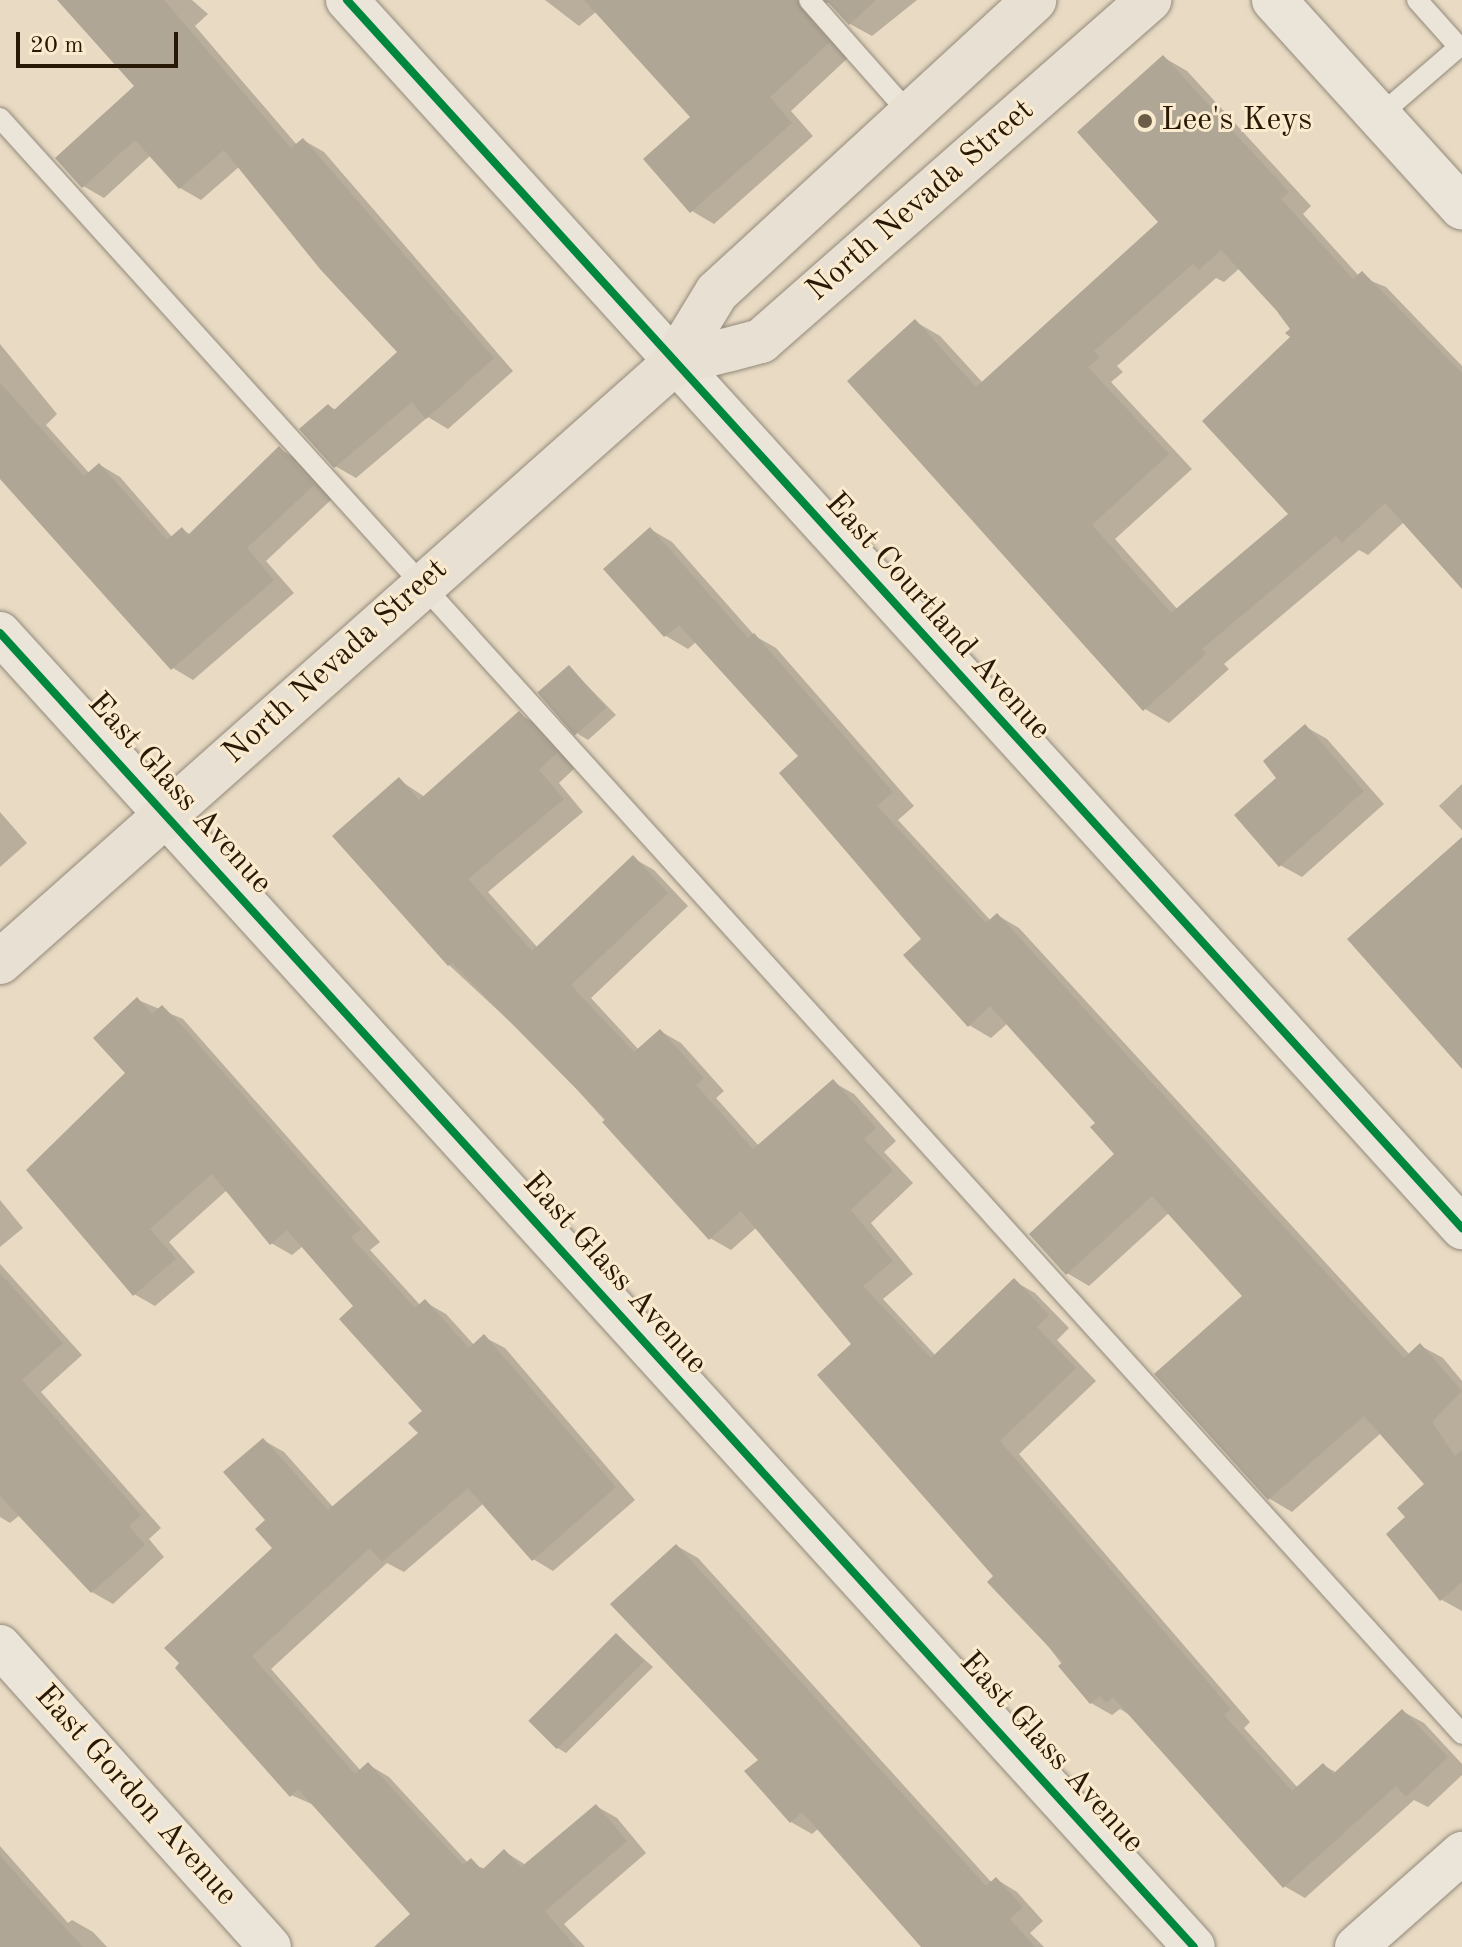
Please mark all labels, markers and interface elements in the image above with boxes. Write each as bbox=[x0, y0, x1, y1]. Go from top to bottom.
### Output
scale bar bbox=[20, 16, 182, 66]
text: 20 m bbox=[30, 34, 84, 58]
street label: North Nevada Street bbox=[800, 92, 1042, 310]
place label: Lee's Keys bbox=[1161, 102, 1312, 140]
marker: Lee's Keys bbox=[1136, 112, 1154, 130]
street label: East Courtland Avenue bbox=[816, 485, 1058, 749]
street label: North Nevada Street bbox=[216, 551, 456, 773]
street label: East Glass Avenue bbox=[78, 685, 280, 903]
street label: East Glass Avenue bbox=[513, 1165, 715, 1383]
street label: East Glass Avenue bbox=[950, 1644, 1152, 1862]
street label: East Gordon Avenue bbox=[26, 1677, 244, 1915]

